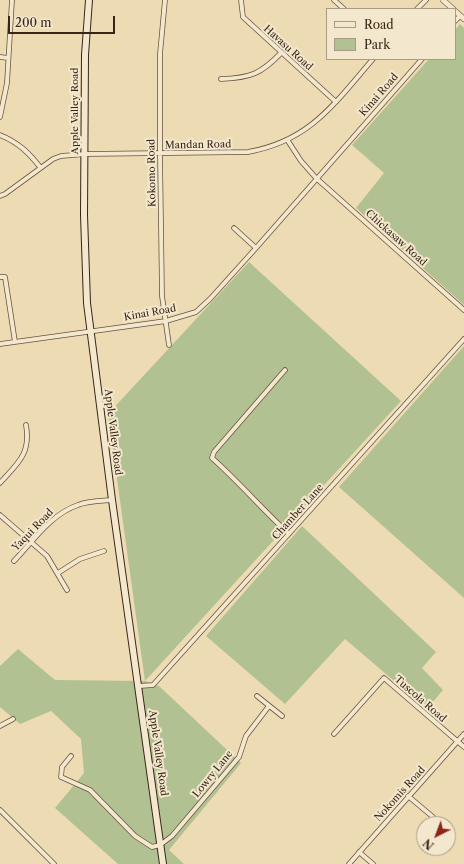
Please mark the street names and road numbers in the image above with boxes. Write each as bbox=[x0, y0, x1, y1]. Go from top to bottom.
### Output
street label: Havasu Road bbox=[261, 23, 315, 73]
street label: Apple Valley Road bbox=[69, 68, 81, 154]
street label: Kinai Road bbox=[357, 71, 401, 119]
street label: Mandan Road bbox=[165, 138, 231, 152]
street label: Kokomo Road bbox=[145, 139, 159, 207]
street label: Chickasaw Road bbox=[363, 207, 429, 269]
street label: Kinai Road bbox=[123, 303, 177, 323]
street label: Apple Valley Road bbox=[102, 388, 124, 476]
street label: Chamber Lane bbox=[270, 482, 326, 542]
street label: Yaqui Road bbox=[10, 506, 56, 554]
street label: Tuscola Road bbox=[392, 673, 448, 725]
street label: Apple Valley Road bbox=[146, 709, 170, 797]
street label: Lowry Lane bbox=[190, 748, 236, 800]
street label: Nokomis Road bbox=[372, 764, 428, 824]

